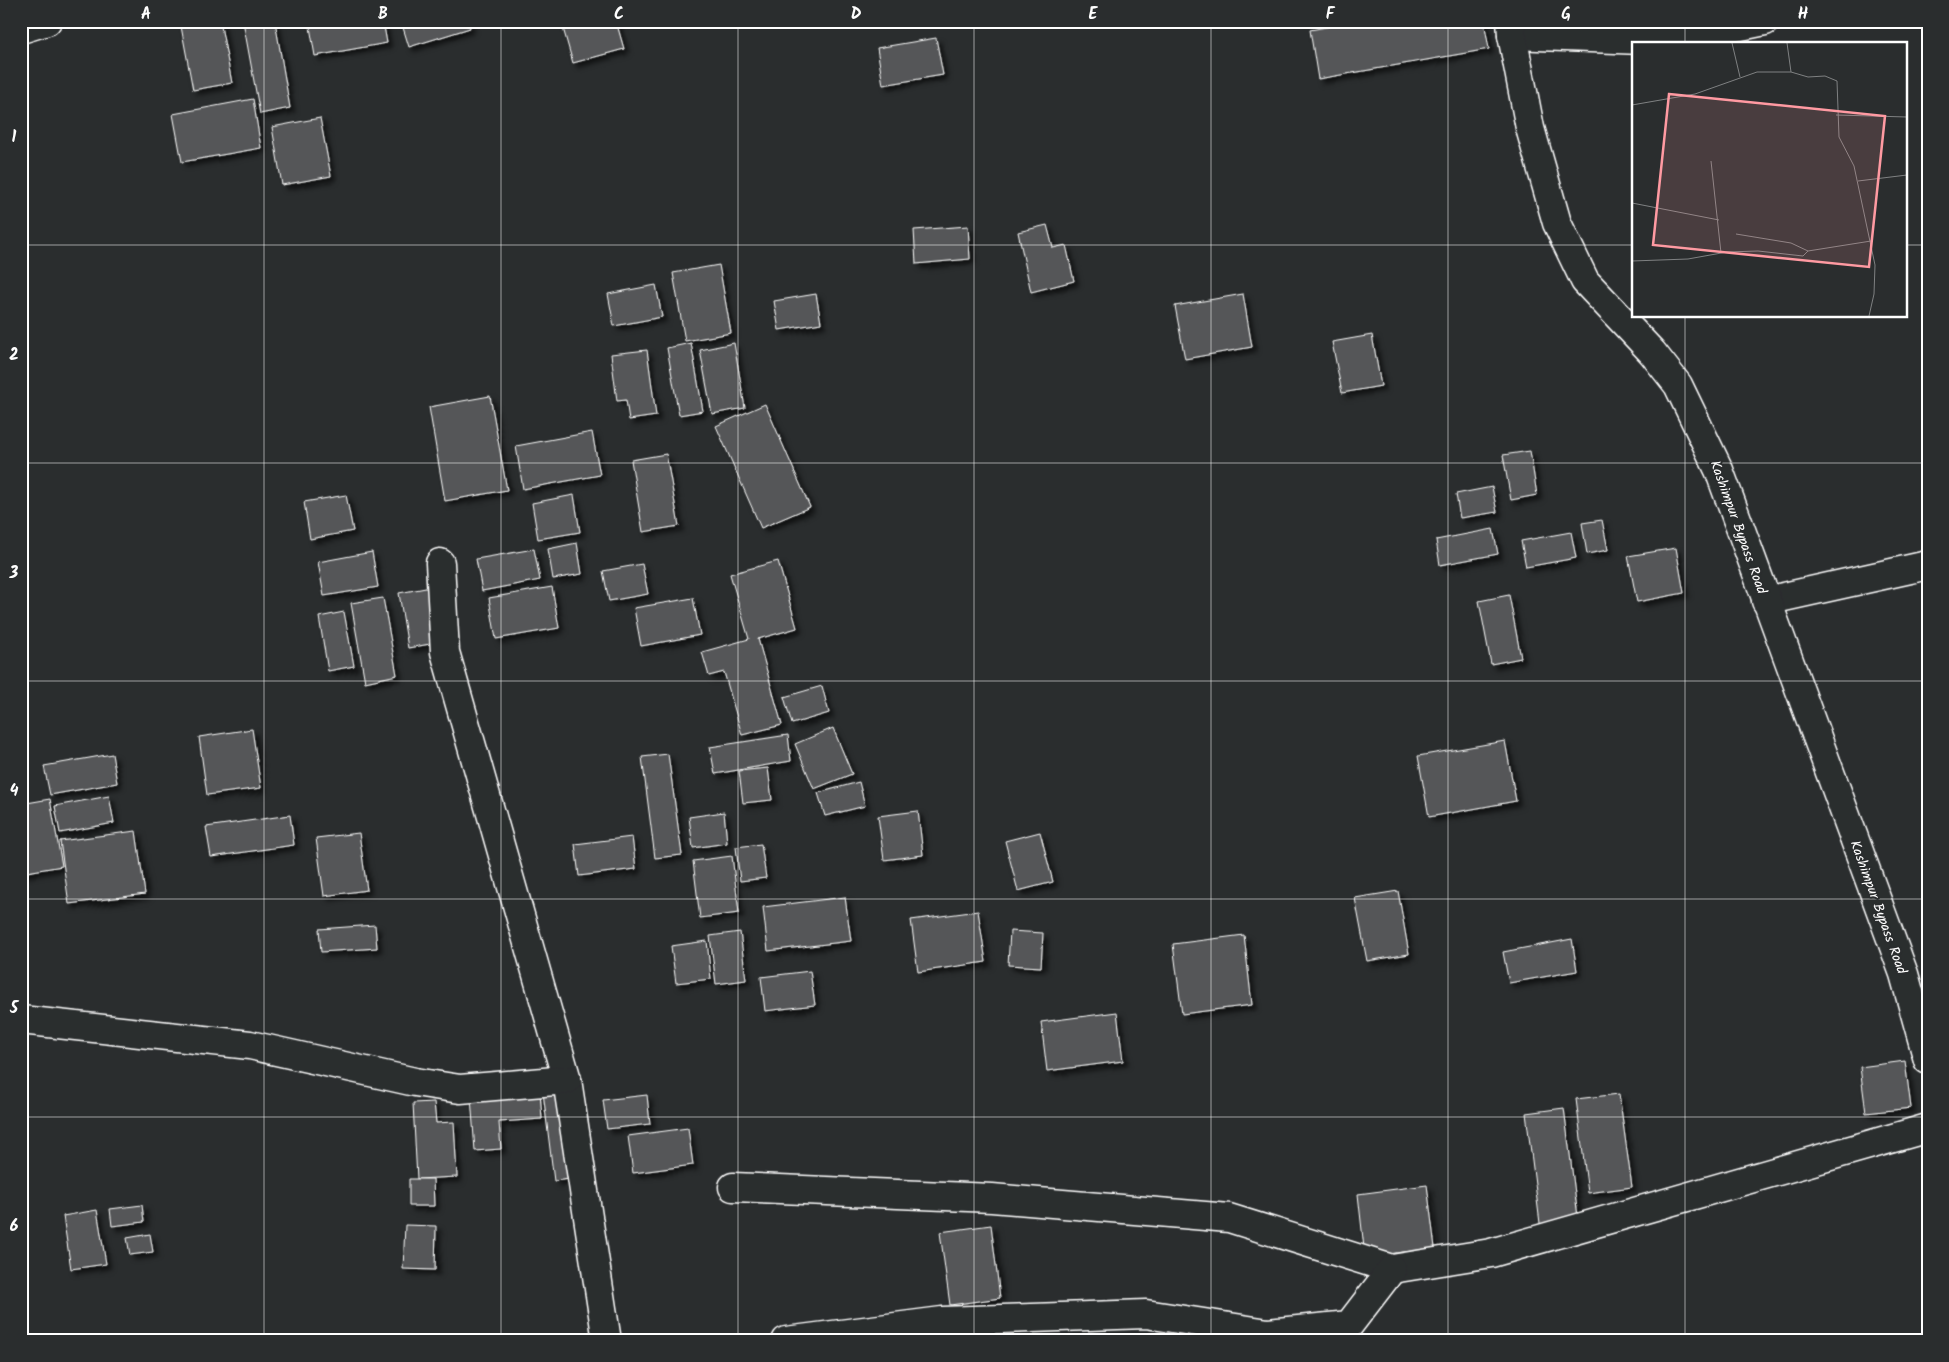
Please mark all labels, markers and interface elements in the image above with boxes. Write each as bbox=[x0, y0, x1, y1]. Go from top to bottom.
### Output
text: A bbox=[141, 2, 151, 27]
text: B bbox=[378, 2, 388, 27]
text: C bbox=[614, 2, 624, 27]
text: D bbox=[851, 2, 862, 27]
text: E bbox=[1089, 2, 1099, 27]
text: F bbox=[1326, 2, 1336, 27]
text: G bbox=[1561, 2, 1571, 27]
text: H bbox=[1798, 2, 1808, 27]
inset map bbox=[1632, 42, 1906, 318]
text: 1 bbox=[12, 125, 17, 150]
text: 2 bbox=[9, 343, 19, 368]
street label: Kashimpur Bypass Road bbox=[1704, 457, 1773, 598]
text: 3 bbox=[9, 561, 19, 586]
text: 4 bbox=[10, 779, 19, 804]
street label: Kashimpur Bypass Road bbox=[1844, 837, 1913, 978]
text: 5 bbox=[9, 996, 20, 1021]
text: 6 bbox=[10, 1214, 19, 1239]

